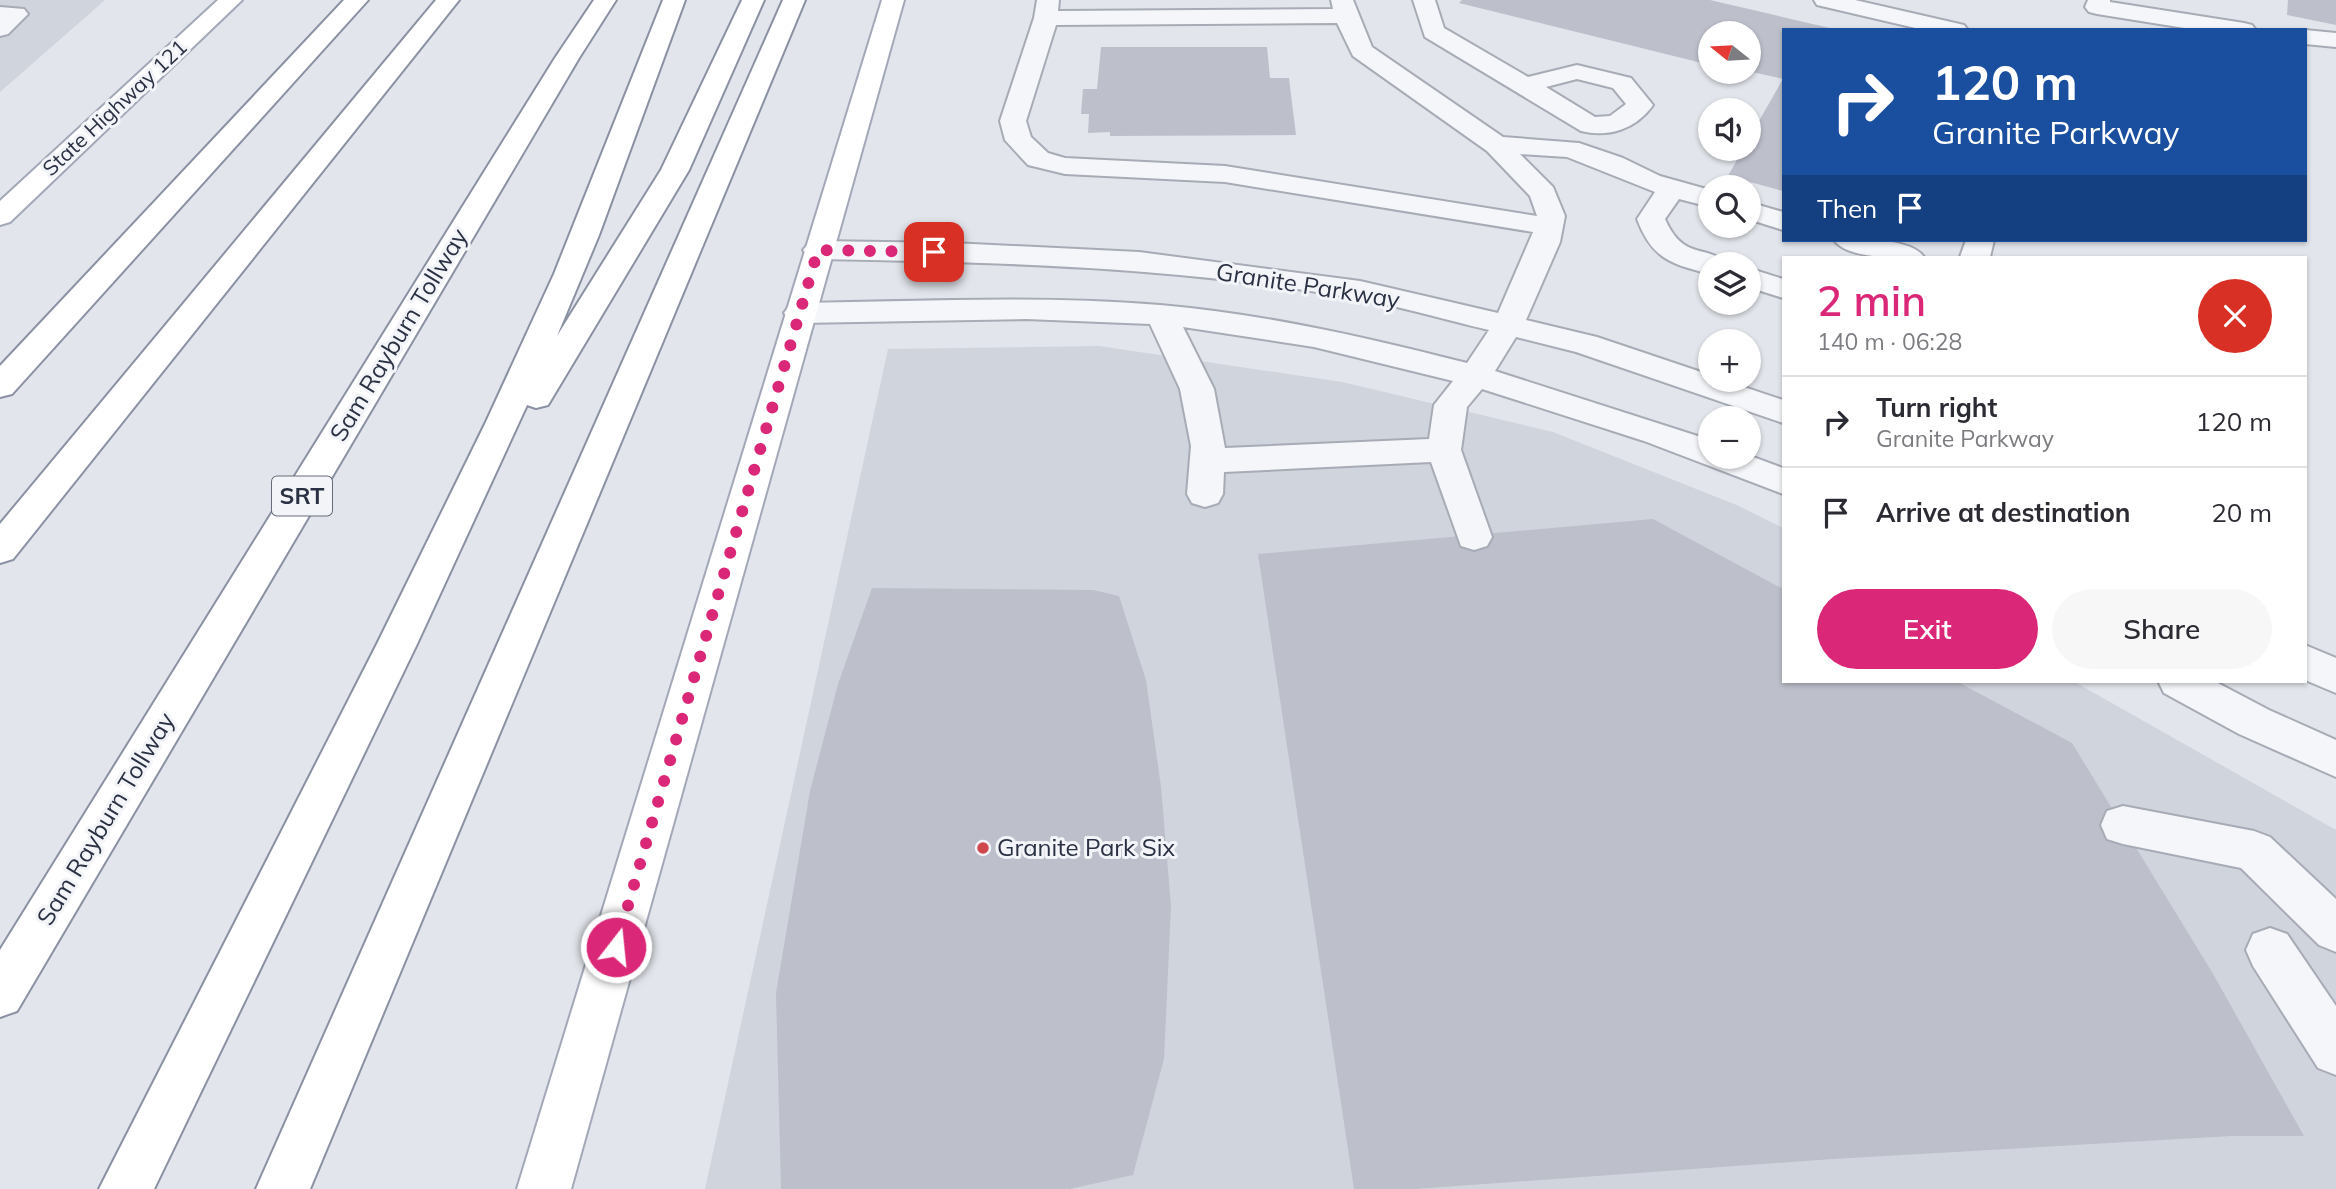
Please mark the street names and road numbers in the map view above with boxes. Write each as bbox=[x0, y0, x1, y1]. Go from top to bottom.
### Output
street label: State Highway 121 bbox=[37, 34, 192, 181]
street label: Sam Rayburn Tollway bbox=[323, 222, 474, 446]
street label: Granite Parkway bbox=[1214, 256, 1402, 314]
road number: SRT bbox=[272, 476, 332, 516]
street label: Sam Rayburn Tollway bbox=[30, 706, 181, 930]

